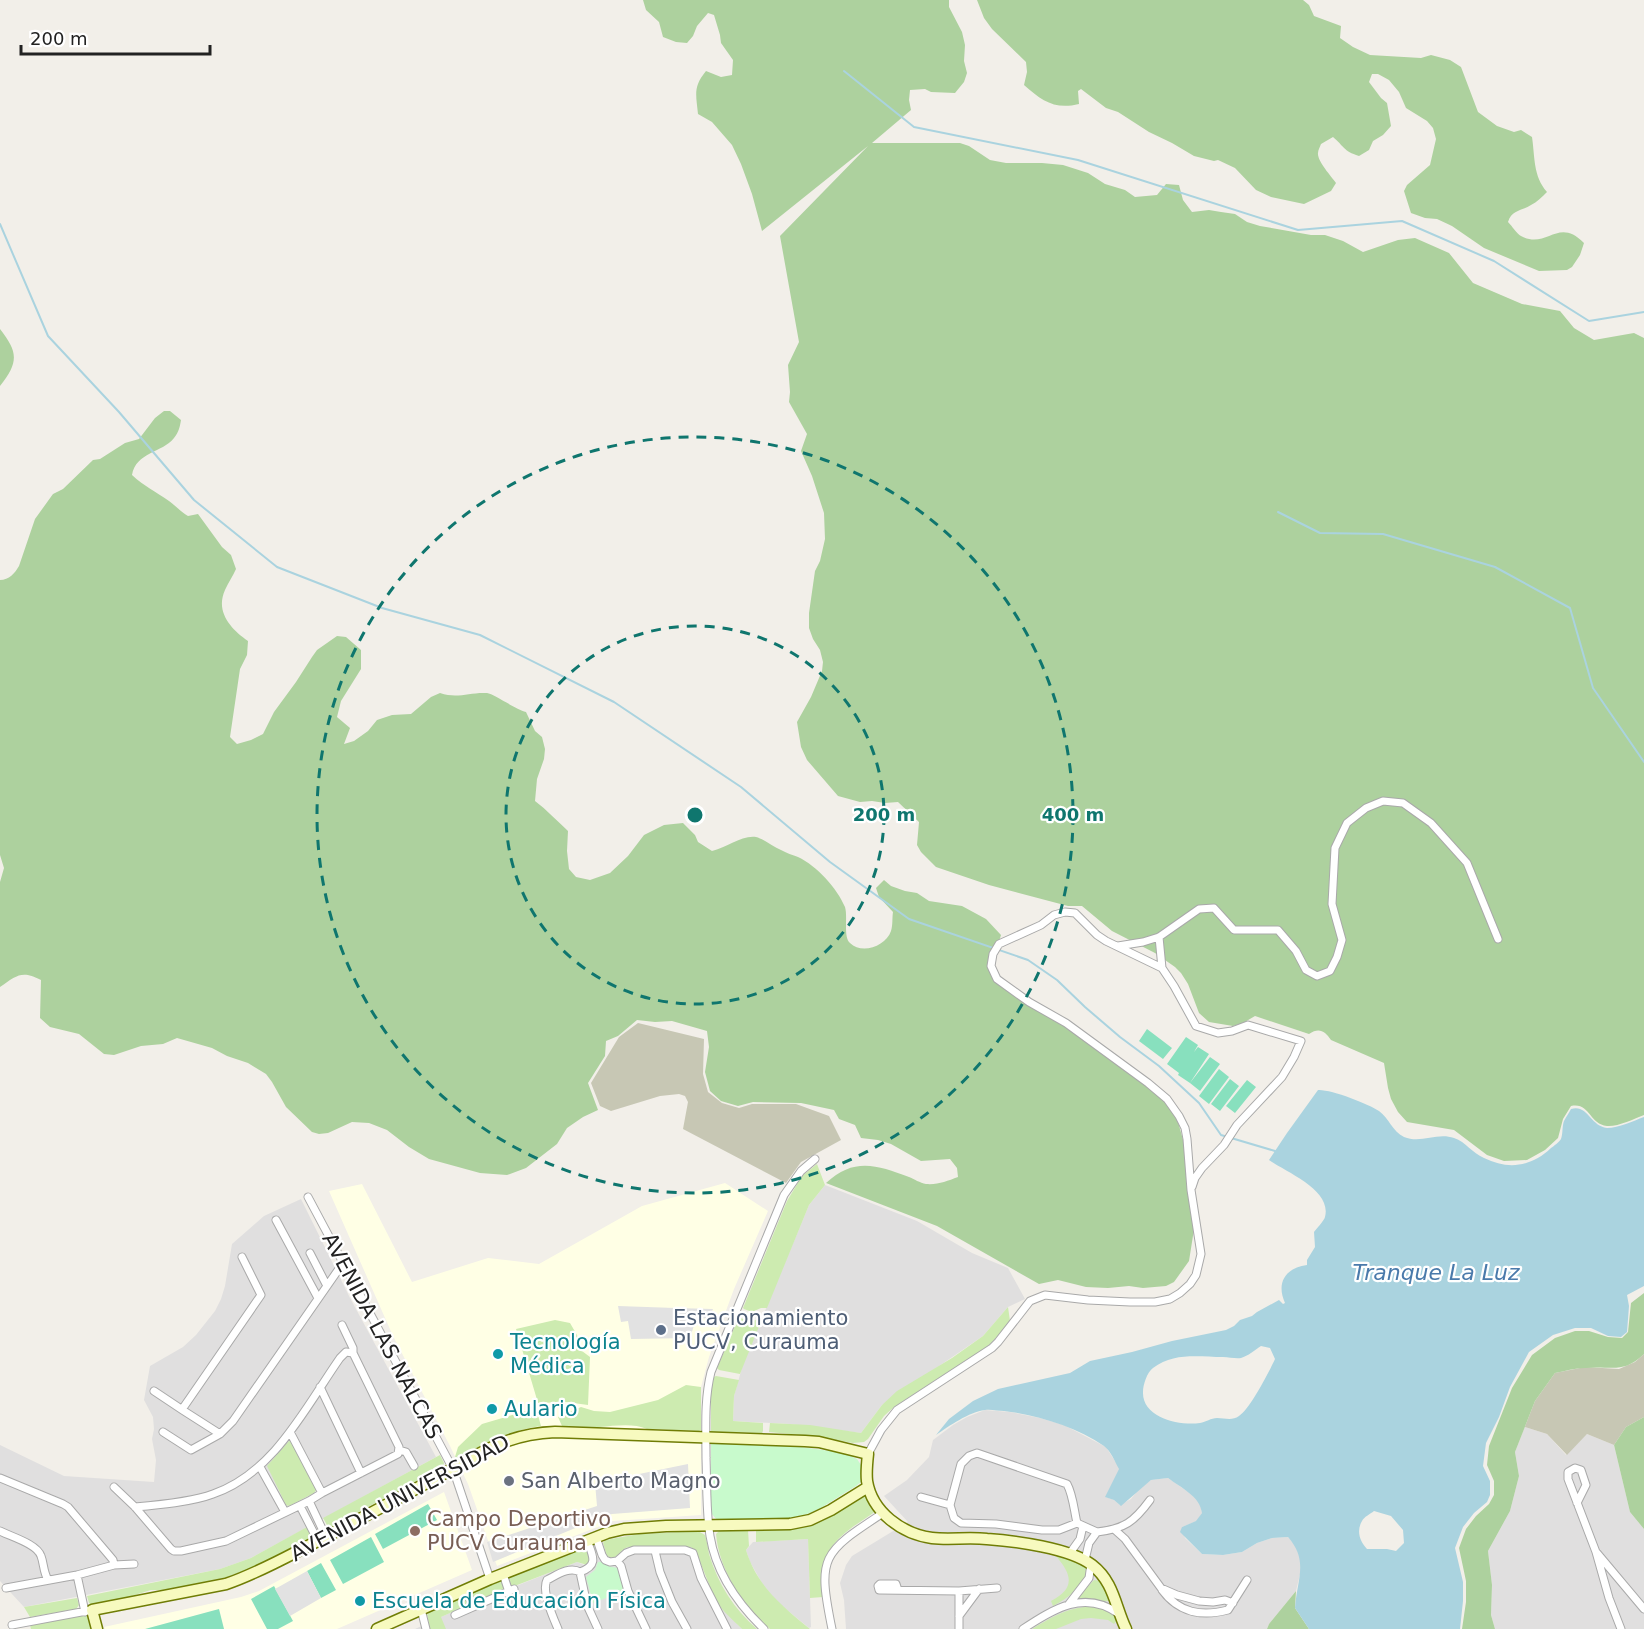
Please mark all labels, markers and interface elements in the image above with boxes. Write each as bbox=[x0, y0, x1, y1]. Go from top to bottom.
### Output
scale bar bbox=[21, 18, 210, 56]
text: 200 m bbox=[30, 28, 88, 49]
text: 200 m bbox=[853, 804, 915, 825]
text: 400 m bbox=[1042, 804, 1104, 825]
centre of rings bbox=[685, 805, 705, 825]
street label: AVENIDA LAS NALCAS bbox=[317, 1229, 447, 1443]
water label: Tranque La Luz bbox=[1352, 1260, 1520, 1285]
place label: Estacionamiento PUCV, Curauma bbox=[673, 1306, 848, 1354]
marker: Estacionamiento PUCV, Curauma bbox=[654, 1323, 668, 1337]
place label: Tecnología Médica bbox=[509, 1330, 621, 1378]
marker: Tecnología Médica bbox=[491, 1347, 505, 1361]
place label: Aulario bbox=[504, 1397, 578, 1421]
marker: Aulario bbox=[485, 1402, 499, 1416]
street label: AVENIDA UNIVERSIDAD bbox=[286, 1430, 514, 1566]
place label: San Alberto Magno bbox=[521, 1469, 721, 1493]
marker: San Alberto Magno bbox=[502, 1474, 516, 1488]
place label: Campo Deportivo PUCV Curauma bbox=[427, 1507, 611, 1555]
marker: Campo Deportivo PUCV Curauma bbox=[408, 1524, 422, 1538]
place label: Escuela de Educación Física bbox=[372, 1589, 666, 1613]
marker: Escuela de Educación Física bbox=[353, 1594, 367, 1608]

